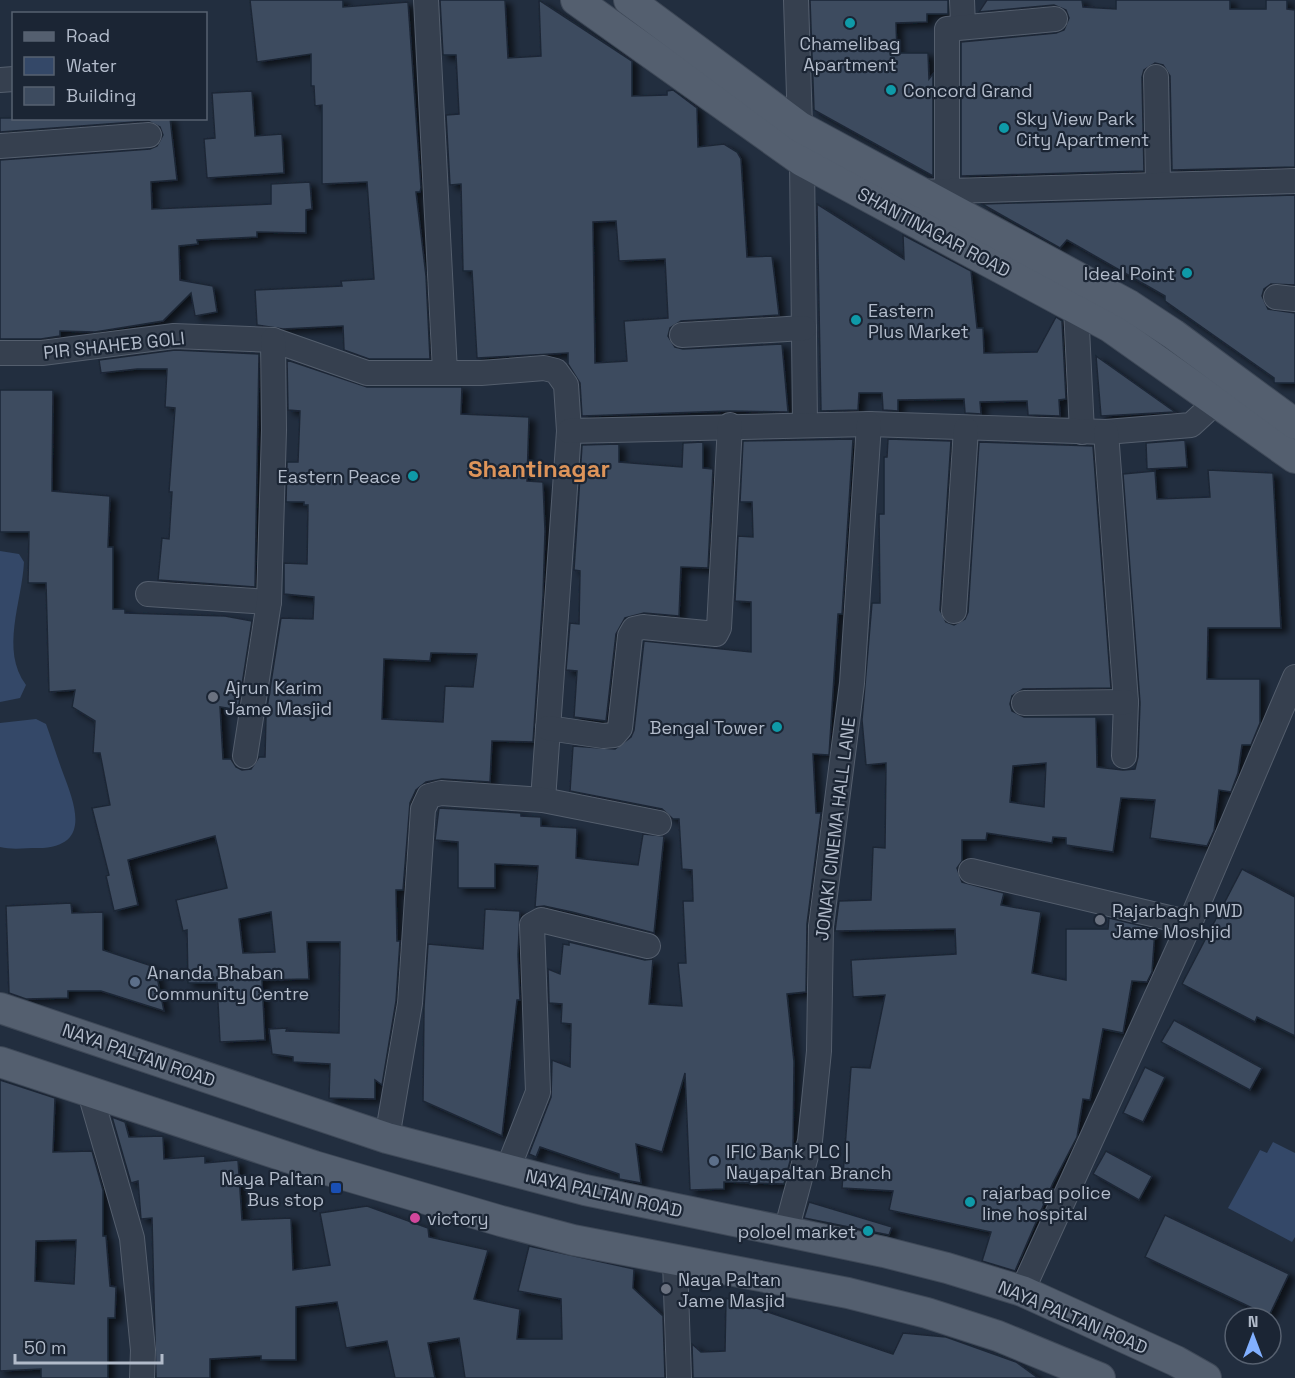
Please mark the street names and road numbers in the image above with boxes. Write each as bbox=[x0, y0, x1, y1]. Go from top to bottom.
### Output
street label: SHANTINAGAR ROAD bbox=[854, 182, 1014, 282]
street label: PIR SHAHEB GOLI bbox=[42, 326, 186, 364]
street label: JONAKI CINEMA HALL LANE bbox=[810, 716, 860, 942]
street label: NAYA PALTAN ROAD bbox=[59, 1018, 219, 1092]
street label: NAYA PALTAN ROAD bbox=[523, 1164, 685, 1222]
street label: NAYA PALTAN ROAD bbox=[995, 1275, 1151, 1359]

